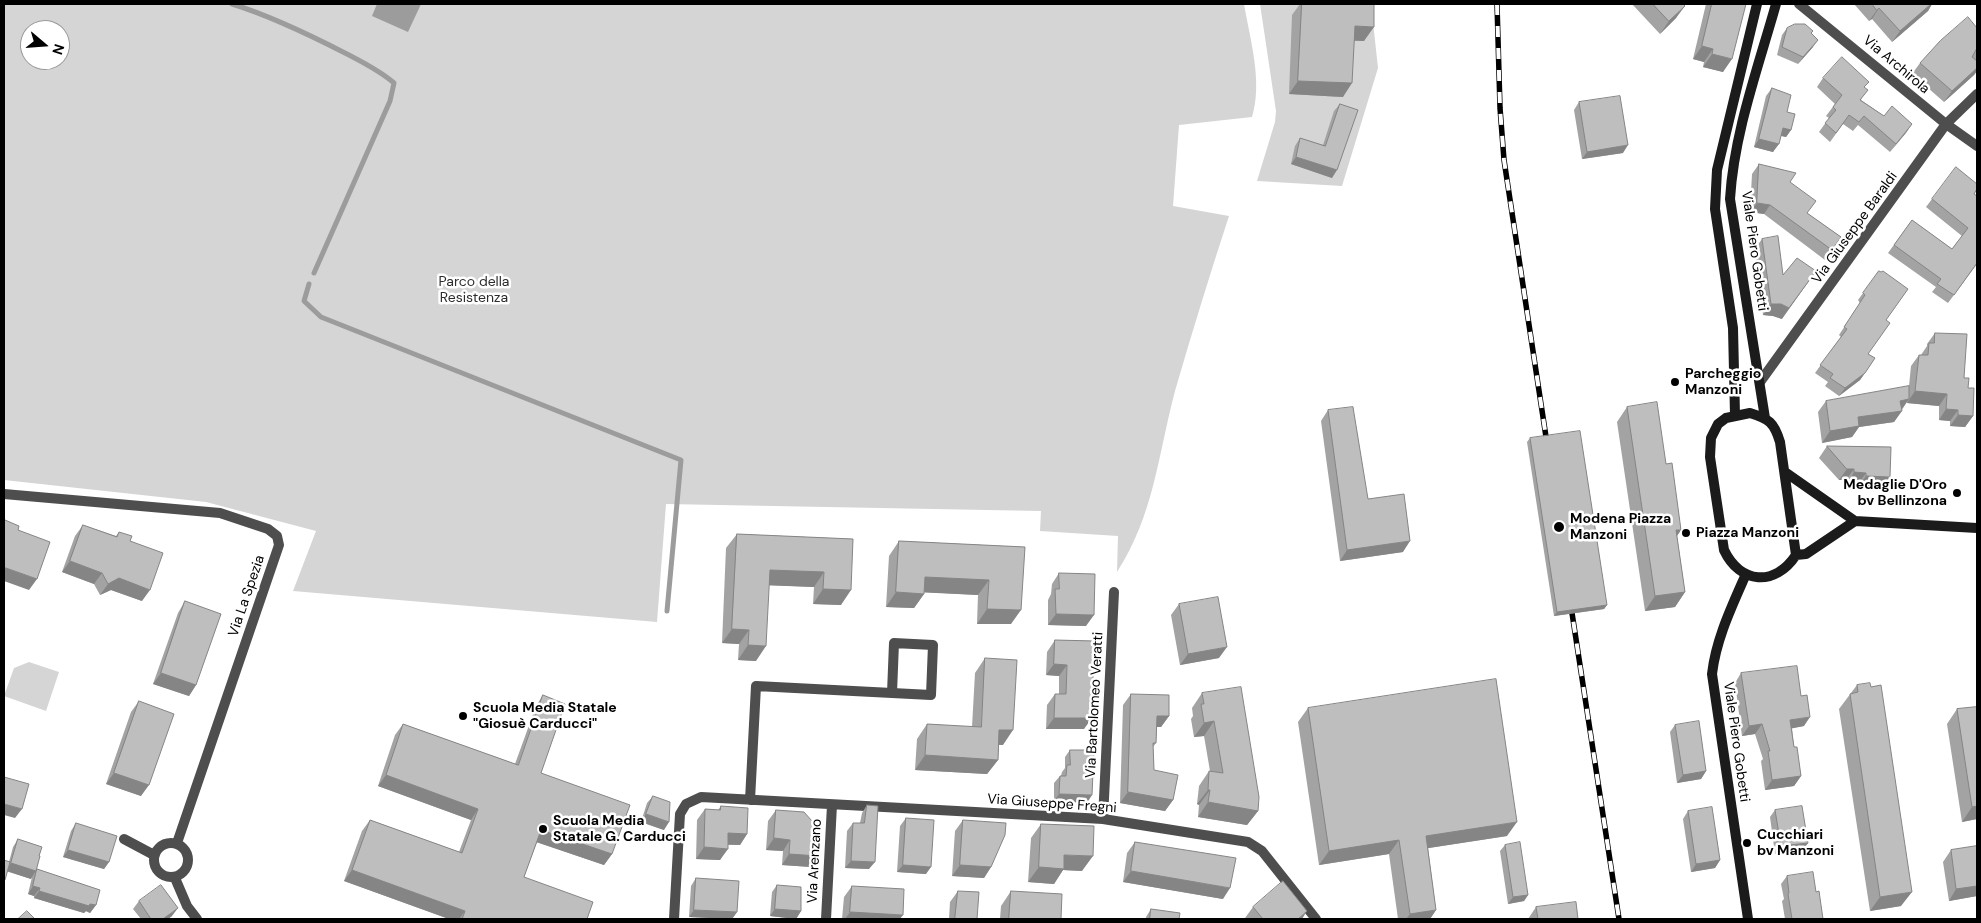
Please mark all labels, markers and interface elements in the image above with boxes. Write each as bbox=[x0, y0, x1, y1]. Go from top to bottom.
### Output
north arrow bbox=[20, 20, 70, 70]
street label: Via Archirola bbox=[1859, 32, 1933, 98]
text: N bbox=[48, 42, 68, 57]
street label: Via Giuseppe Baraldi bbox=[1809, 169, 1901, 287]
street label: Viale Piero Gobetti bbox=[1737, 190, 1771, 312]
park label: Parco della Resistenza bbox=[439, 274, 509, 306]
place label: Parcheggio Manzoni bbox=[1685, 366, 1761, 398]
marker: Parcheggio Manzoni bbox=[1669, 376, 1681, 388]
place label: Medaglie D'Oro bv Bellinzona bbox=[1843, 477, 1947, 510]
marker: Medaglie D'Oro bv Bellinzona bbox=[1951, 487, 1963, 499]
place label: Modena Piazza Manzoni bbox=[1570, 511, 1671, 544]
marker: Modena Piazza Manzoni bbox=[1552, 520, 1566, 534]
place label: Piazza Manzoni bbox=[1696, 525, 1799, 541]
marker: Piazza Manzoni bbox=[1680, 527, 1692, 539]
street label: Via La Spezia bbox=[225, 553, 269, 639]
street label: Via Bartolomeo Veratti bbox=[1083, 632, 1107, 778]
street label: Viale Piero Gobetti bbox=[1719, 681, 1753, 803]
place label: Scuola Media Statale "Giosuè Carducci" bbox=[473, 700, 617, 732]
marker: Scuola Media Statale "Giosuè Carducci" bbox=[457, 710, 469, 722]
street label: Via Giuseppe Fregni bbox=[987, 791, 1117, 817]
place label: Scuola Media Statale G. Carducci bbox=[553, 813, 686, 846]
street label: Via Arenzano bbox=[804, 818, 826, 904]
marker: Scuola Media Statale G. Carducci bbox=[537, 823, 549, 835]
place label: Cucchiari bv Manzoni bbox=[1757, 827, 1834, 860]
marker: Cucchiari bv Manzoni bbox=[1741, 837, 1753, 849]

